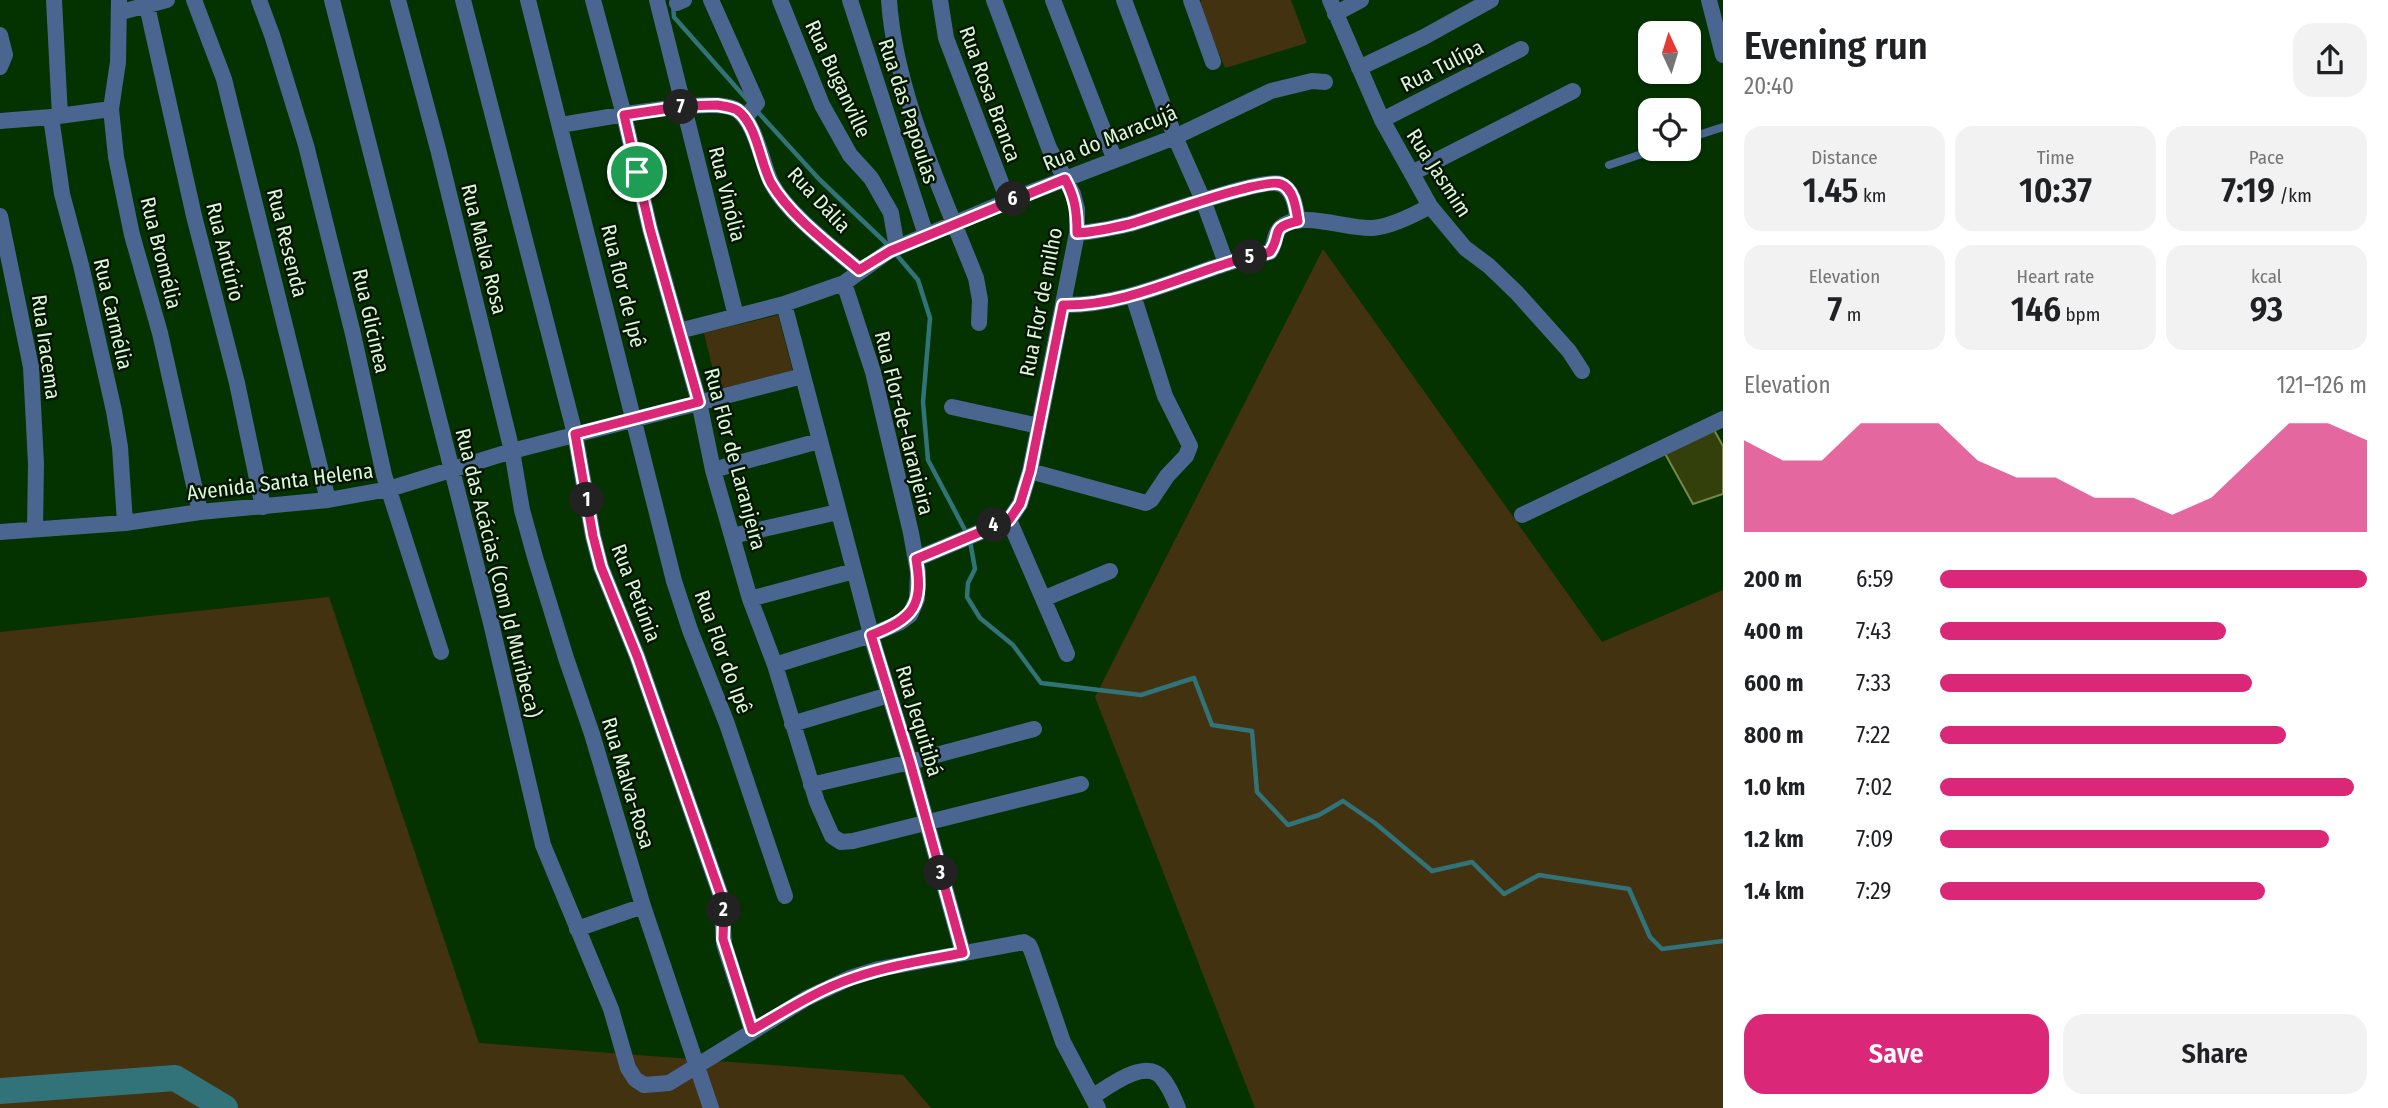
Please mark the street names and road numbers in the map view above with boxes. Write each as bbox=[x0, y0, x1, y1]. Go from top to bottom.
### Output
street label: Rua Buganville bbox=[799, 16, 877, 142]
street label: Rua Rosa Branca bbox=[953, 23, 1027, 165]
street label: Rua Tulípa bbox=[1396, 34, 1488, 98]
street label: Rua das Papoulas bbox=[872, 35, 944, 187]
street label: Rua do Maracujá bbox=[1039, 99, 1181, 177]
street label: Rua Jasmim bbox=[1401, 124, 1477, 222]
street label: Rua Vinólia bbox=[703, 144, 751, 244]
street label: Rua Dália bbox=[782, 162, 856, 238]
street label: Rua Malva Rosa bbox=[455, 181, 513, 317]
street label: Rua Resenda bbox=[261, 186, 313, 300]
street label: Rua Bromélia bbox=[135, 194, 187, 312]
street label: Rua Antúrio bbox=[200, 200, 250, 304]
street label: Rua flor de Ipê bbox=[595, 222, 651, 350]
street label: Rua Flor de milho bbox=[1014, 225, 1068, 379]
street label: Rua Carmélia bbox=[88, 256, 138, 372]
street label: Rua Glicinea bbox=[346, 266, 396, 376]
street label: Rua Iracema bbox=[26, 293, 66, 401]
street label: Rua Flor-de-laranjeira bbox=[869, 328, 939, 518]
street label: Rua Flor de Laranjeira bbox=[698, 365, 772, 553]
street label: Rua das Acácias (Com Jd Muribeca) bbox=[449, 426, 547, 720]
street label: Avenida Santa Helena bbox=[185, 458, 375, 506]
street label: Rua Petúnia bbox=[605, 540, 667, 646]
street label: Rua Flor do Ipê bbox=[689, 587, 757, 717]
street label: Rua Jequitibá bbox=[890, 662, 948, 780]
street label: Rua Malva-Rosa bbox=[596, 714, 660, 852]

